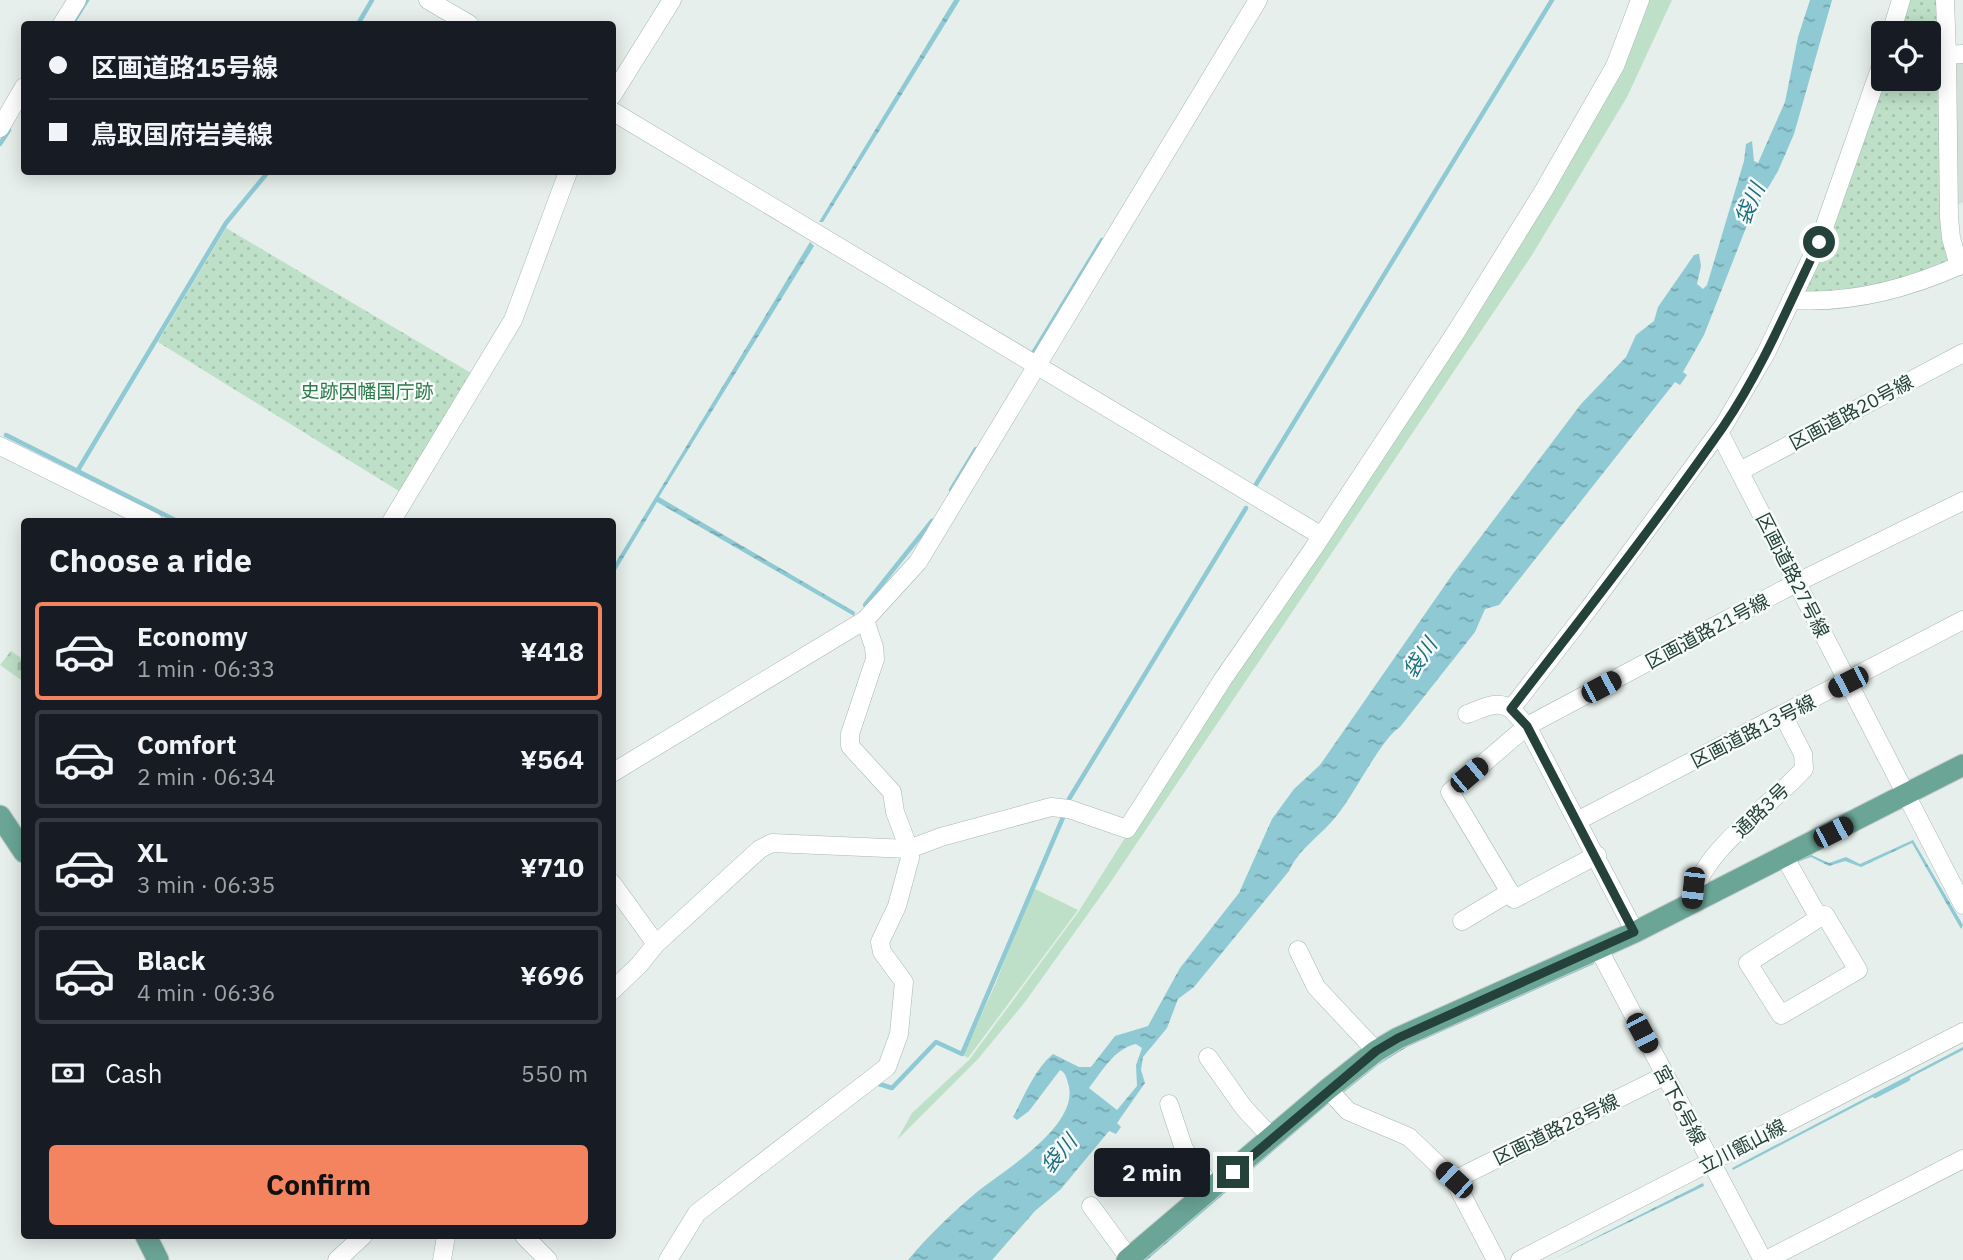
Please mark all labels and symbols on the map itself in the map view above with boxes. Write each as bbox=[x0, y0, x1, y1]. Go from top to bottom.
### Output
water label: 袋川 bbox=[1728, 177, 1771, 228]
route start bbox=[1803, 226, 1835, 258]
street label: 区画道路20号線 bbox=[1785, 369, 1917, 455]
park label: 史跡因幡国庁跡 bbox=[300, 379, 434, 403]
street label: 区画道路27号線 bbox=[1751, 509, 1835, 641]
street label: 区画道路21号線 bbox=[1641, 588, 1773, 674]
water label: 袋川 bbox=[1396, 631, 1444, 683]
car bbox=[1825, 663, 1872, 701]
car bbox=[1578, 668, 1625, 706]
street label: 区画道路13号線 bbox=[1687, 689, 1819, 773]
car bbox=[1447, 753, 1492, 797]
street label: 通路3号 bbox=[1728, 778, 1794, 842]
car bbox=[1810, 813, 1857, 851]
car bbox=[1681, 866, 1706, 910]
car bbox=[1623, 1010, 1662, 1056]
street label: 宮下6号線 bbox=[1649, 1061, 1711, 1149]
street label: 区画道路28号線 bbox=[1489, 1088, 1623, 1170]
street label: 立川甑山線 bbox=[1694, 1114, 1790, 1178]
water label: 袋川 bbox=[1034, 1127, 1084, 1178]
callout: 2 min bbox=[1093, 1148, 1208, 1196]
route end bbox=[1217, 1156, 1249, 1188]
car bbox=[1432, 1158, 1477, 1202]

